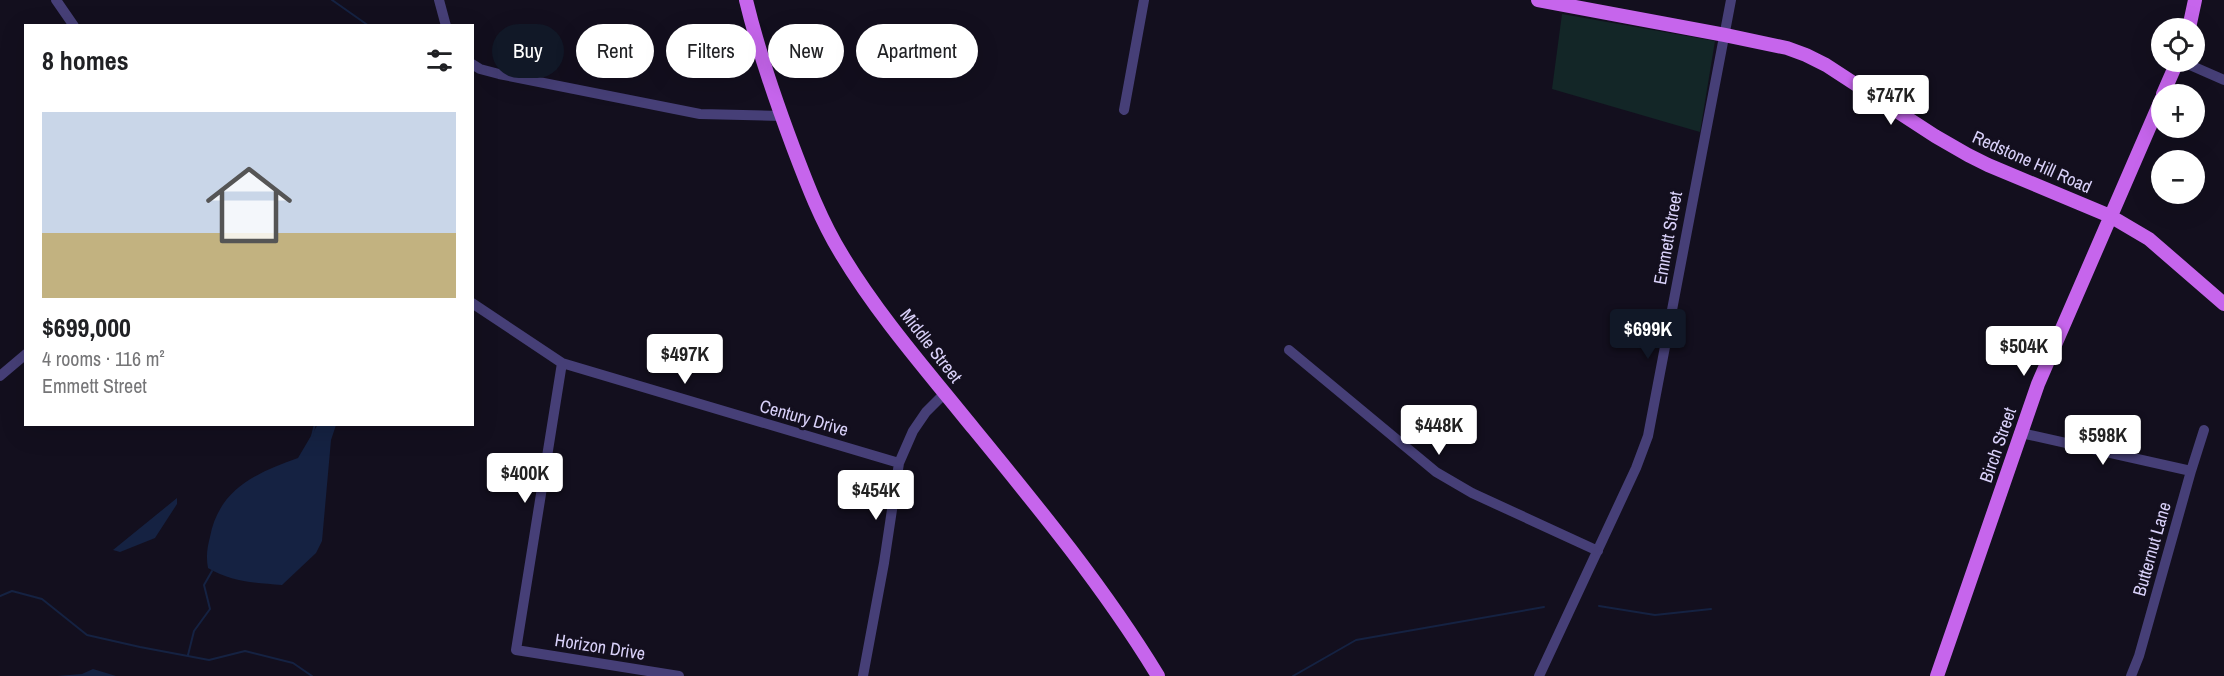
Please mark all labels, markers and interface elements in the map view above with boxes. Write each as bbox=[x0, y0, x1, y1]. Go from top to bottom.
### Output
map controls bbox=[2151, 18, 2205, 204]
button: locate bbox=[2151, 18, 2205, 72]
chip: Buy bbox=[492, 24, 564, 78]
chip: Rent bbox=[576, 24, 654, 78]
chip: Filters bbox=[666, 24, 756, 78]
chip: New bbox=[768, 24, 844, 78]
chip: Apartment bbox=[856, 24, 978, 78]
text: 8 homes bbox=[42, 43, 129, 78]
icon: filters bbox=[423, 44, 456, 77]
pin: $747K bbox=[1849, 75, 1933, 126]
text: $747K bbox=[1867, 81, 1915, 108]
button: + bbox=[2151, 84, 2205, 138]
street label: Redstone Hill Road bbox=[1969, 124, 2096, 199]
button: − bbox=[2151, 150, 2205, 204]
icon: home bbox=[195, 151, 303, 259]
street label: Emmett Street bbox=[1647, 189, 1688, 287]
street label: Middle Street bbox=[895, 303, 968, 388]
pin: $699K bbox=[1606, 309, 1690, 360]
text: $699,000 bbox=[42, 310, 131, 345]
text: $699K bbox=[1624, 315, 1672, 342]
pin: $504K bbox=[1982, 326, 2066, 377]
text: $504K bbox=[2000, 332, 2048, 359]
pin: $497K bbox=[643, 334, 727, 385]
text: $497K bbox=[661, 340, 709, 367]
text: 4 rooms · 116 m² bbox=[42, 345, 165, 372]
text: Emmett Street bbox=[42, 372, 147, 399]
street label: Century Drive bbox=[757, 393, 851, 442]
street label: Birch Street bbox=[1973, 404, 2022, 486]
pin: $448K bbox=[1397, 405, 1481, 456]
text: $448K bbox=[1415, 411, 1463, 438]
pin: $598K bbox=[2061, 415, 2145, 466]
text: $598K bbox=[2079, 421, 2127, 448]
pin: $400K bbox=[483, 453, 567, 504]
text: $400K bbox=[501, 459, 549, 486]
pin: $454K bbox=[834, 470, 918, 521]
text: $454K bbox=[852, 476, 900, 503]
street label: Butternut Lane bbox=[2126, 499, 2177, 599]
street label: Horizon Drive bbox=[553, 627, 647, 666]

